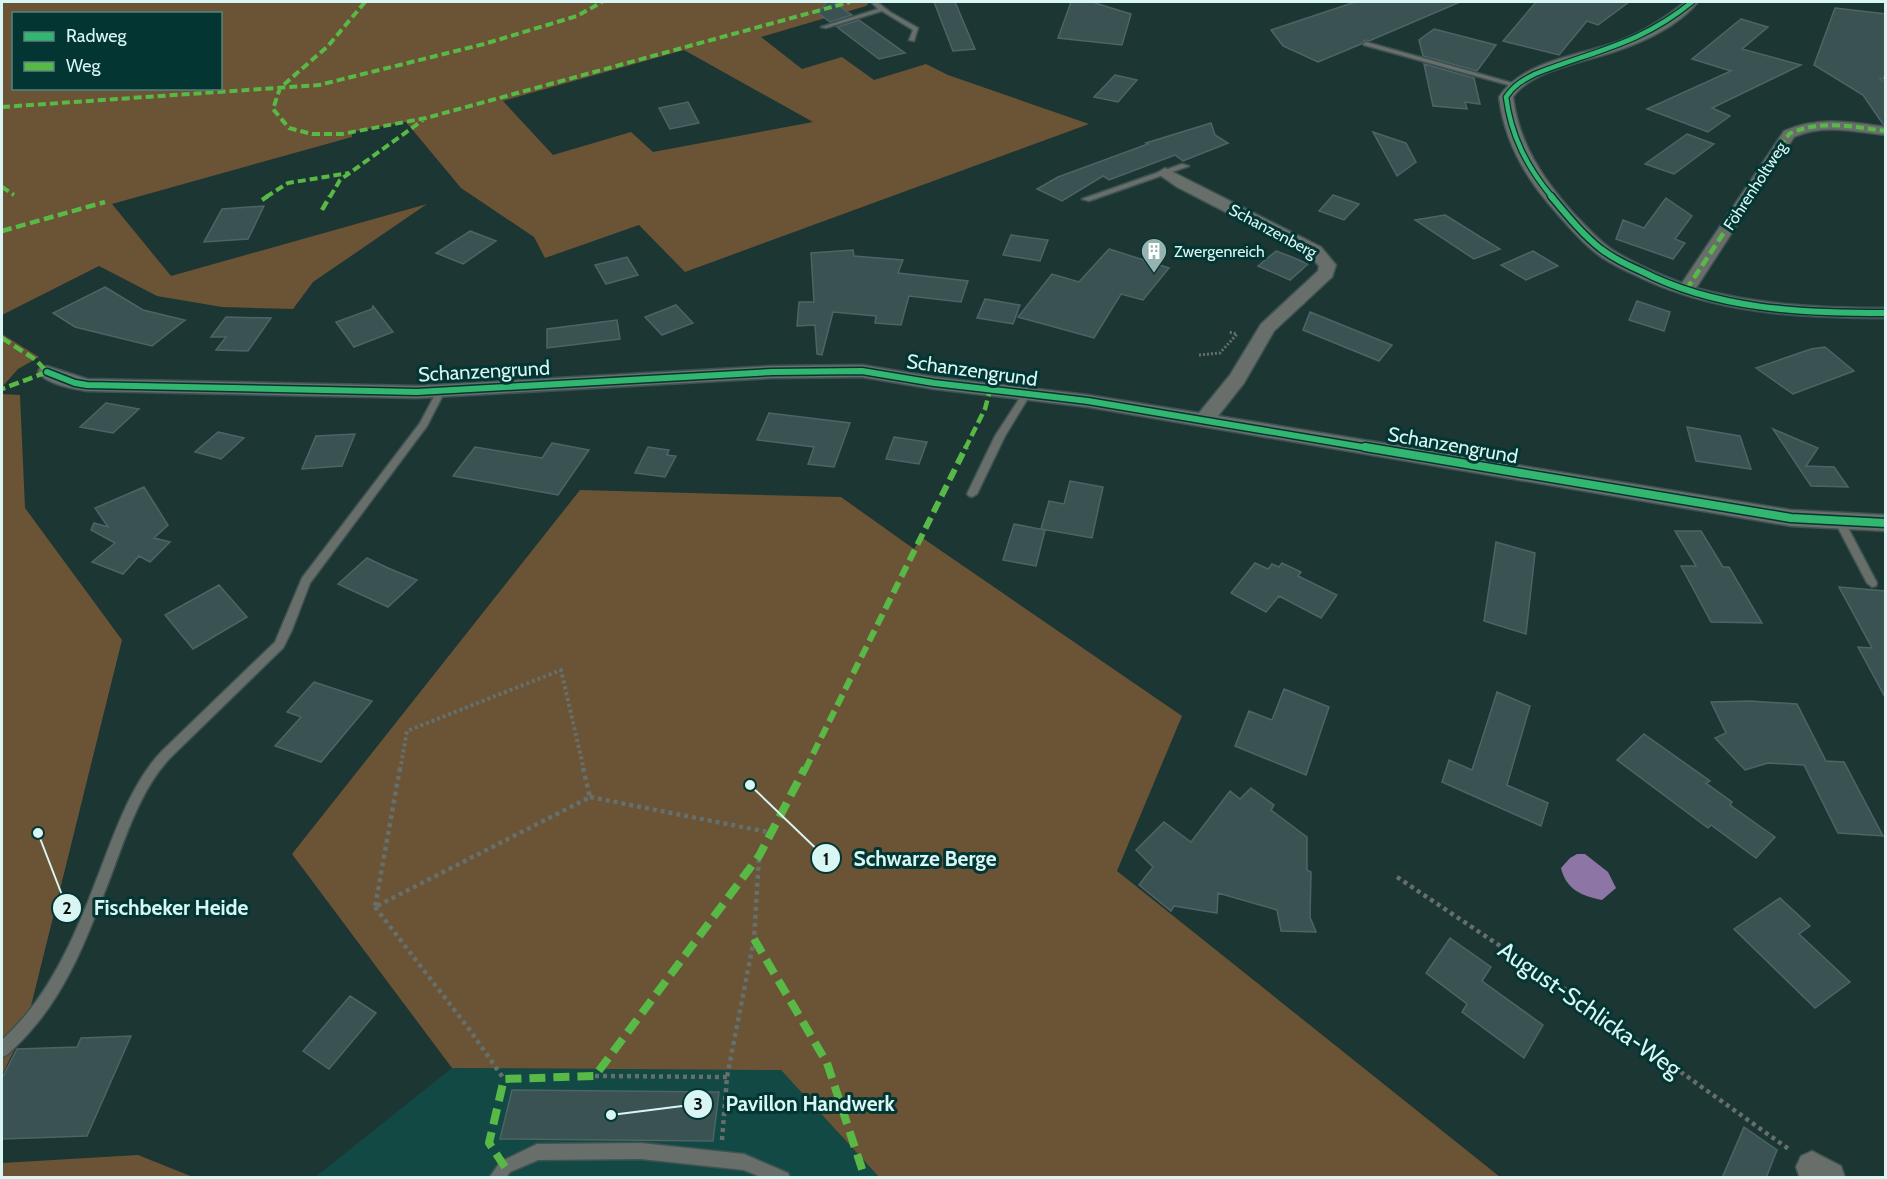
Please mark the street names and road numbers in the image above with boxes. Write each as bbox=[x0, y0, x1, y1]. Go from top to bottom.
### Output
street label: Föhrenholtweg bbox=[1719, 137, 1791, 234]
street label: Schanzenberg bbox=[1226, 200, 1321, 262]
street label: Schanzengrund bbox=[905, 349, 1039, 391]
street label: Schanzengrund bbox=[417, 356, 551, 386]
street label: Schanzengrund bbox=[1386, 422, 1520, 468]
street label: August-Schlicka-Weg bbox=[1493, 935, 1688, 1084]

